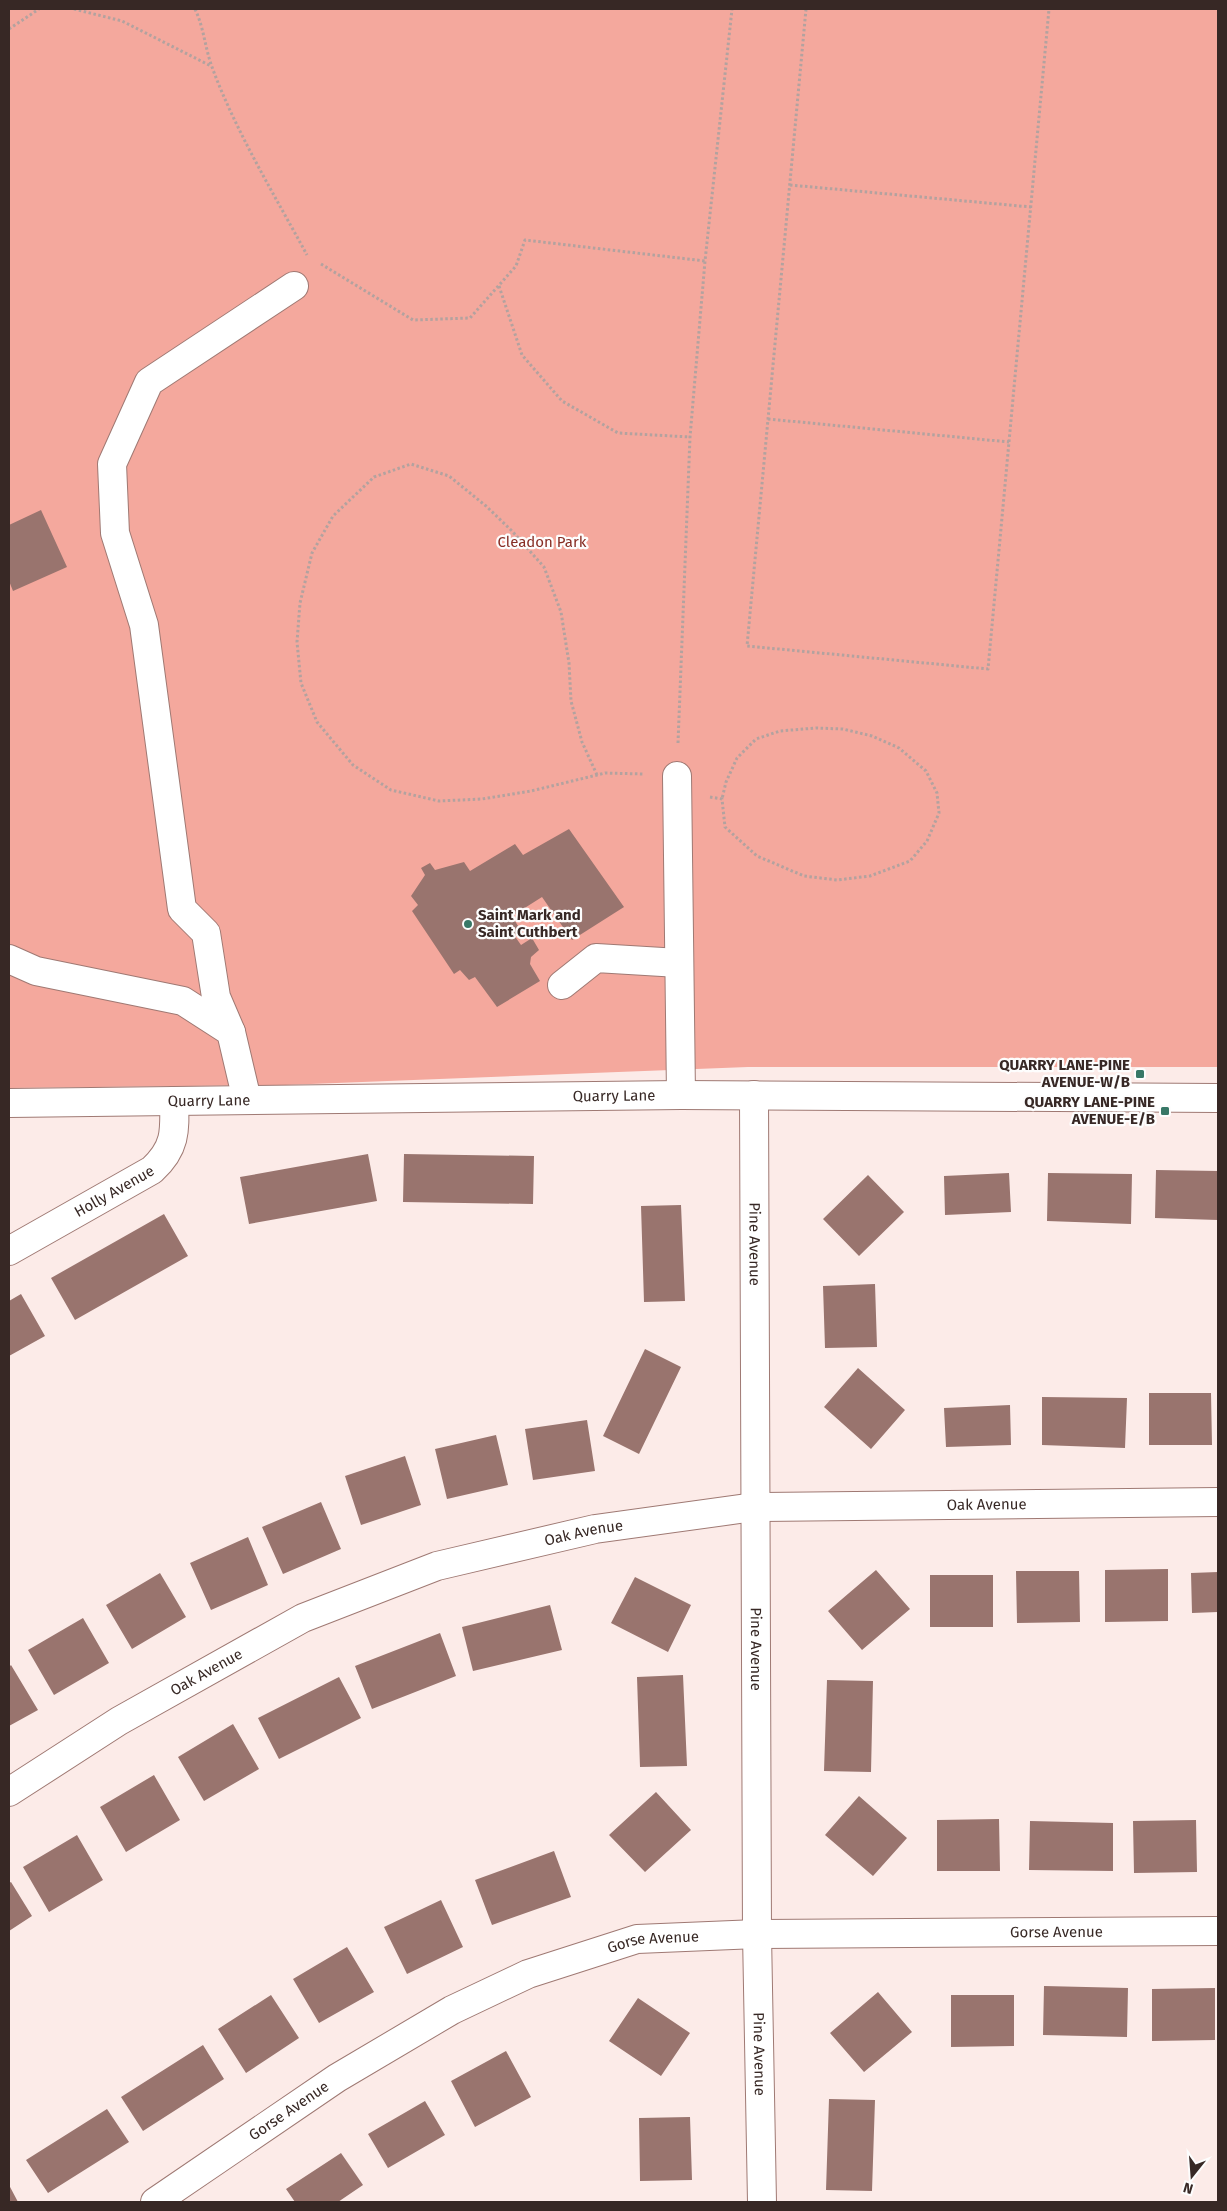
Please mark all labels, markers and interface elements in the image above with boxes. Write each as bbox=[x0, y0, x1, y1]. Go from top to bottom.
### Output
park label: Cleadon Park bbox=[498, 533, 587, 551]
place label: Saint Mark and Saint Cuthbert bbox=[478, 906, 581, 941]
marker: Saint Mark and Saint Cuthbert bbox=[462, 918, 474, 930]
place label: QUARRY LANE-PINE AVENUE-W/B bbox=[999, 1056, 1130, 1091]
marker: QUARRY LANE-PINE AVENUE-W/B bbox=[1134, 1068, 1146, 1080]
street label: Quarry Lane bbox=[572, 1086, 655, 1105]
street label: Quarry Lane bbox=[168, 1091, 250, 1110]
place label: QUARRY LANE-PINE AVENUE-E/B bbox=[1024, 1093, 1155, 1128]
marker: QUARRY LANE-PINE AVENUE-E/B bbox=[1159, 1105, 1171, 1117]
street label: Holly Avenue bbox=[71, 1162, 157, 1221]
street label: Pine Avenue bbox=[745, 1202, 764, 1286]
street label: Oak Avenue bbox=[947, 1495, 1027, 1514]
street label: Oak Avenue bbox=[543, 1516, 624, 1550]
street label: Pine Avenue bbox=[747, 1607, 765, 1691]
street label: Oak Avenue bbox=[167, 1645, 246, 1699]
street label: Gorse Avenue bbox=[1010, 1923, 1103, 1941]
street label: Gorse Avenue bbox=[605, 1927, 699, 1957]
street label: Pine Avenue bbox=[749, 2012, 769, 2096]
street label: Gorse Avenue bbox=[245, 2077, 332, 2144]
north arrow bbox=[1167, 2151, 1217, 2201]
text: N bbox=[1181, 2178, 1195, 2197]

